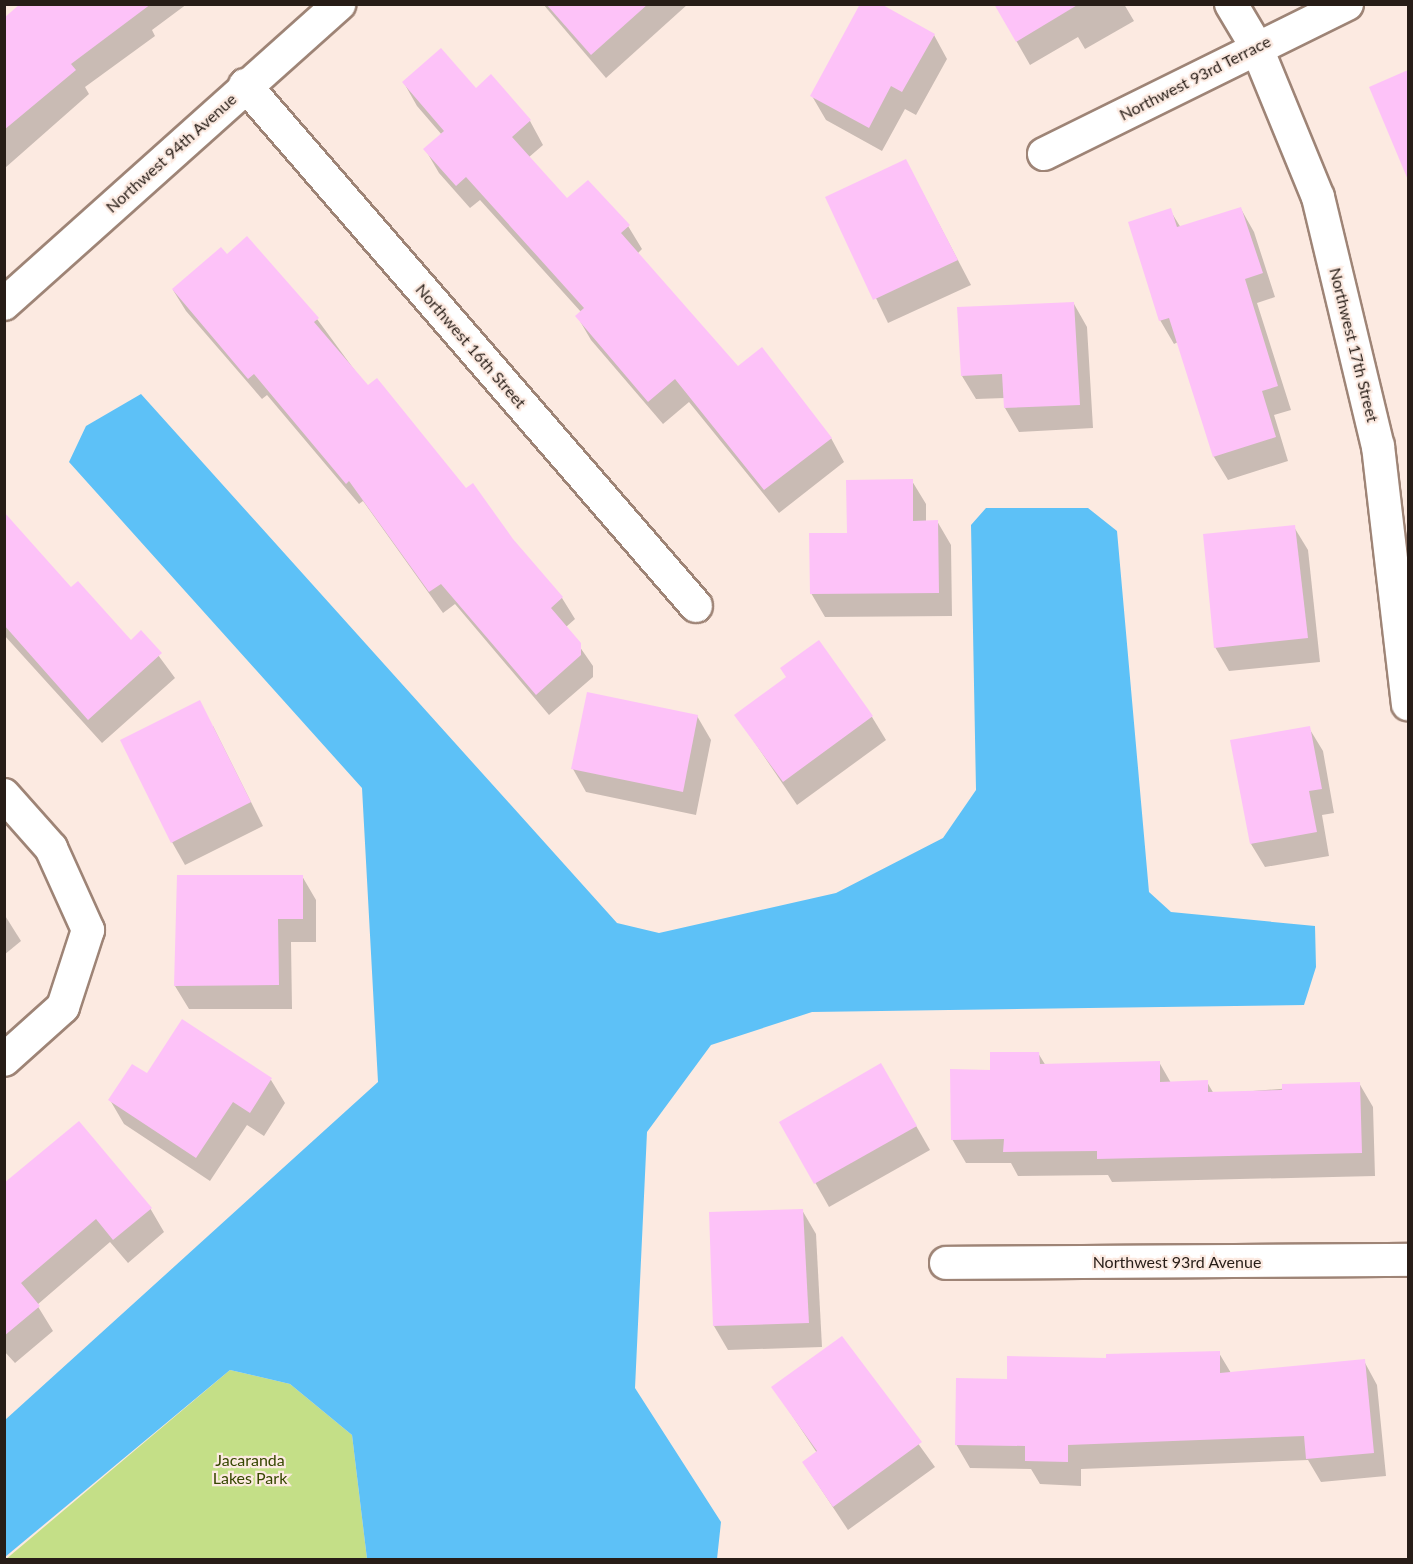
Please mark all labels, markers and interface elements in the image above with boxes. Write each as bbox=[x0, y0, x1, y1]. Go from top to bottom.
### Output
street label: Northwest 93rd Terrace bbox=[1116, 31, 1274, 125]
street label: Northwest 94th Avenue bbox=[102, 89, 240, 217]
street label: Northwest 17th Street bbox=[1326, 266, 1382, 424]
street label: Northwest 16th Street bbox=[412, 280, 530, 412]
street label: Northwest 93rd Avenue bbox=[1092, 1252, 1262, 1272]
park label: Jacaranda Lakes Park bbox=[213, 1450, 287, 1488]

